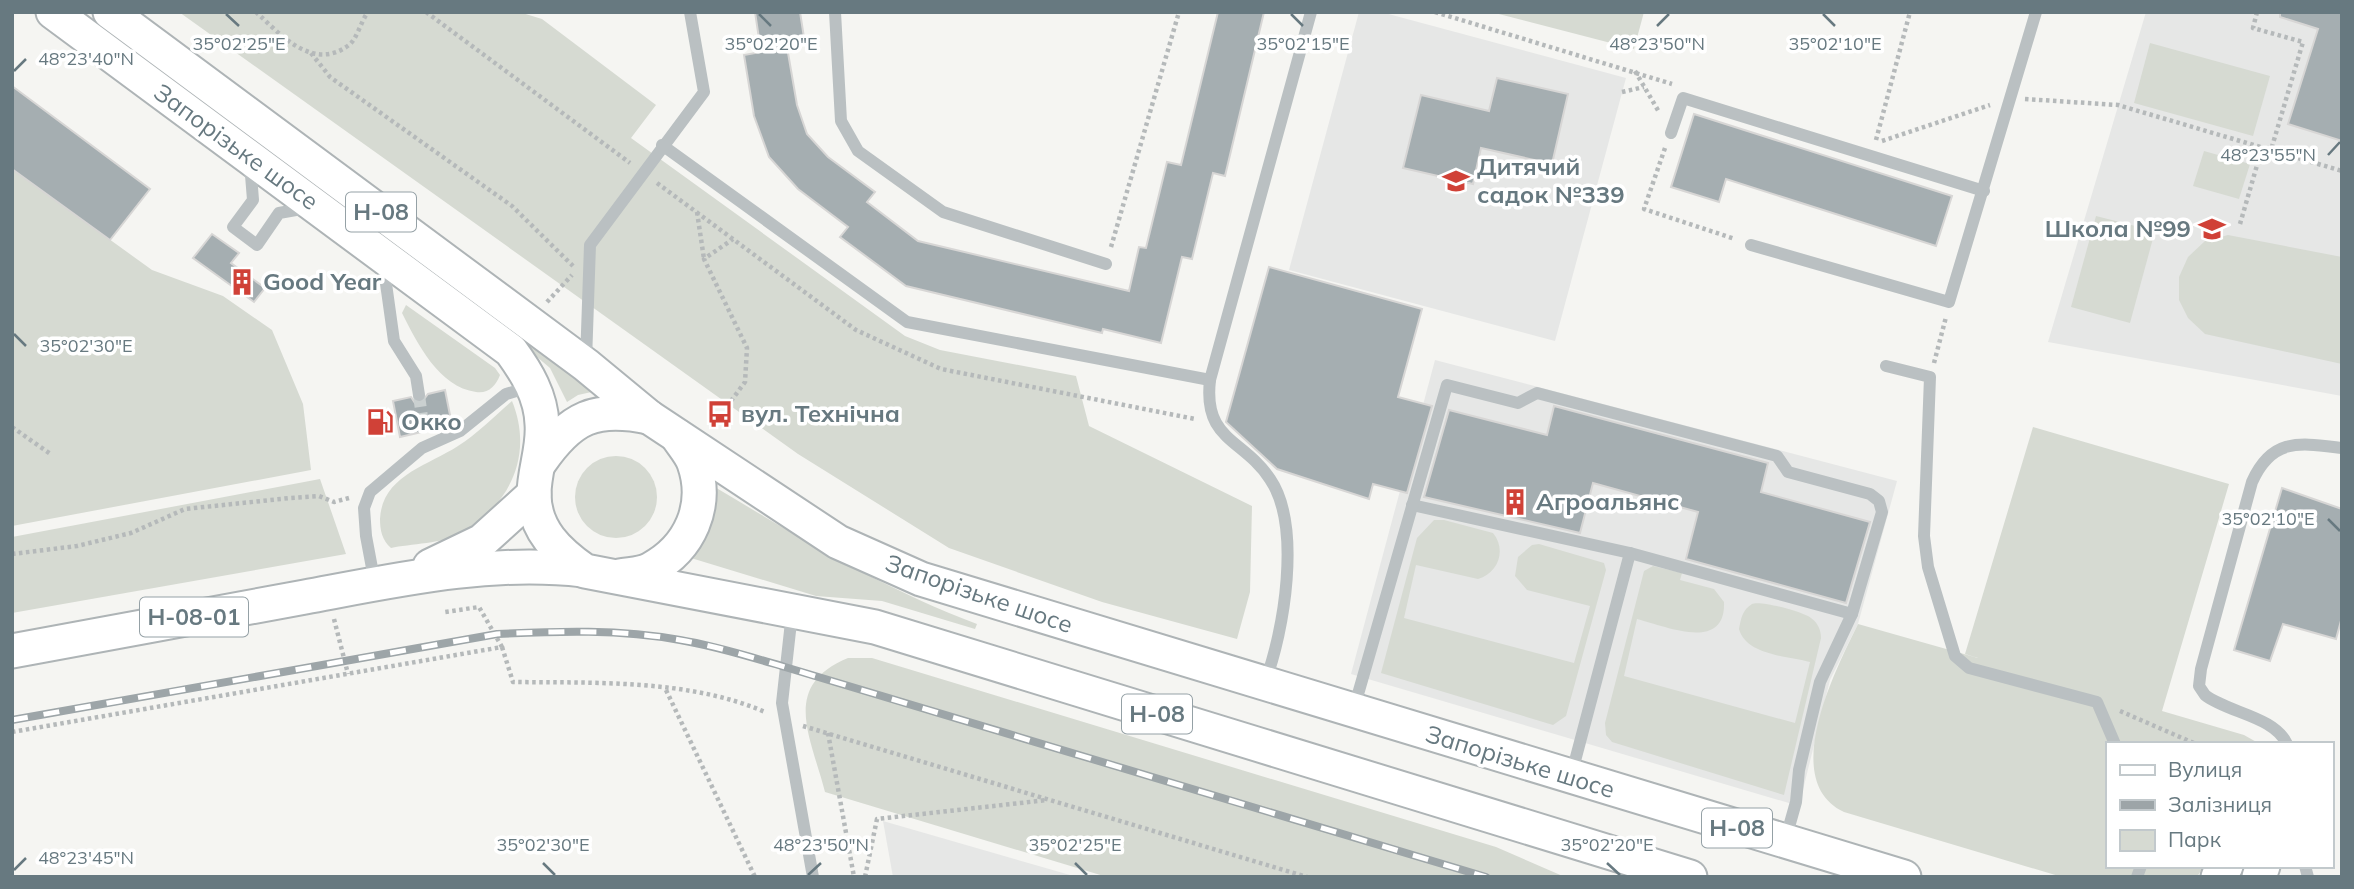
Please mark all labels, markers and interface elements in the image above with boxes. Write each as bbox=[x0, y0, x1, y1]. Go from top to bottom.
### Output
text: 35°02'25"E bbox=[192, 32, 286, 55]
text: 35°02'20"E bbox=[724, 32, 818, 55]
text: 35°02'15"E bbox=[1256, 32, 1350, 55]
text: 48°23'50"N bbox=[1609, 32, 1705, 55]
text: 35°02'10"E bbox=[1788, 32, 1882, 55]
text: 48°23'40"N bbox=[38, 47, 134, 70]
street label: Запорізьке шосе bbox=[149, 76, 325, 216]
text: 48°23'55"N bbox=[2220, 143, 2316, 166]
place label: Дитячий садок №339 bbox=[1477, 151, 1625, 209]
school or university icon: Дитячий садок №339 bbox=[1441, 166, 1471, 196]
road number: Н-08 bbox=[346, 192, 416, 232]
place label: Школа №99 bbox=[2045, 213, 2191, 243]
school or university icon: Школа №99 bbox=[2197, 214, 2227, 244]
place label: Good Year bbox=[263, 266, 382, 296]
building icon: Good Year bbox=[227, 267, 257, 297]
text: 35°02'30"E bbox=[39, 334, 133, 357]
place label: вул. Технічна bbox=[741, 398, 900, 428]
bus stop icon: вул. Технічна bbox=[705, 399, 735, 429]
place label: Окко bbox=[401, 406, 462, 436]
fuel station icon: Окко bbox=[365, 407, 395, 437]
place label: Агроальянс bbox=[1536, 486, 1680, 516]
building icon: Агроальянс bbox=[1500, 487, 1530, 517]
text: 35°02'10"E bbox=[2221, 507, 2315, 530]
street label: Запорізьке шосе bbox=[882, 547, 1077, 639]
road number: Н-08-01 bbox=[140, 597, 248, 636]
road number: Н-08 bbox=[1122, 694, 1192, 734]
street label: Запорізьке шосе bbox=[1422, 718, 1618, 804]
legend bbox=[2106, 742, 2333, 868]
text: Вулиця bbox=[2168, 756, 2242, 782]
text: Залізниця bbox=[2168, 791, 2272, 817]
road number: Н-08 bbox=[1702, 808, 1772, 848]
text: Парк bbox=[2168, 826, 2222, 852]
text: 35°02'30"E bbox=[496, 833, 590, 856]
text: 48°23'50"N bbox=[773, 833, 869, 856]
text: 35°02'25"E bbox=[1028, 833, 1122, 856]
text: 35°02'20"E bbox=[1560, 833, 1654, 856]
text: 48°23'45"N bbox=[38, 846, 134, 869]

